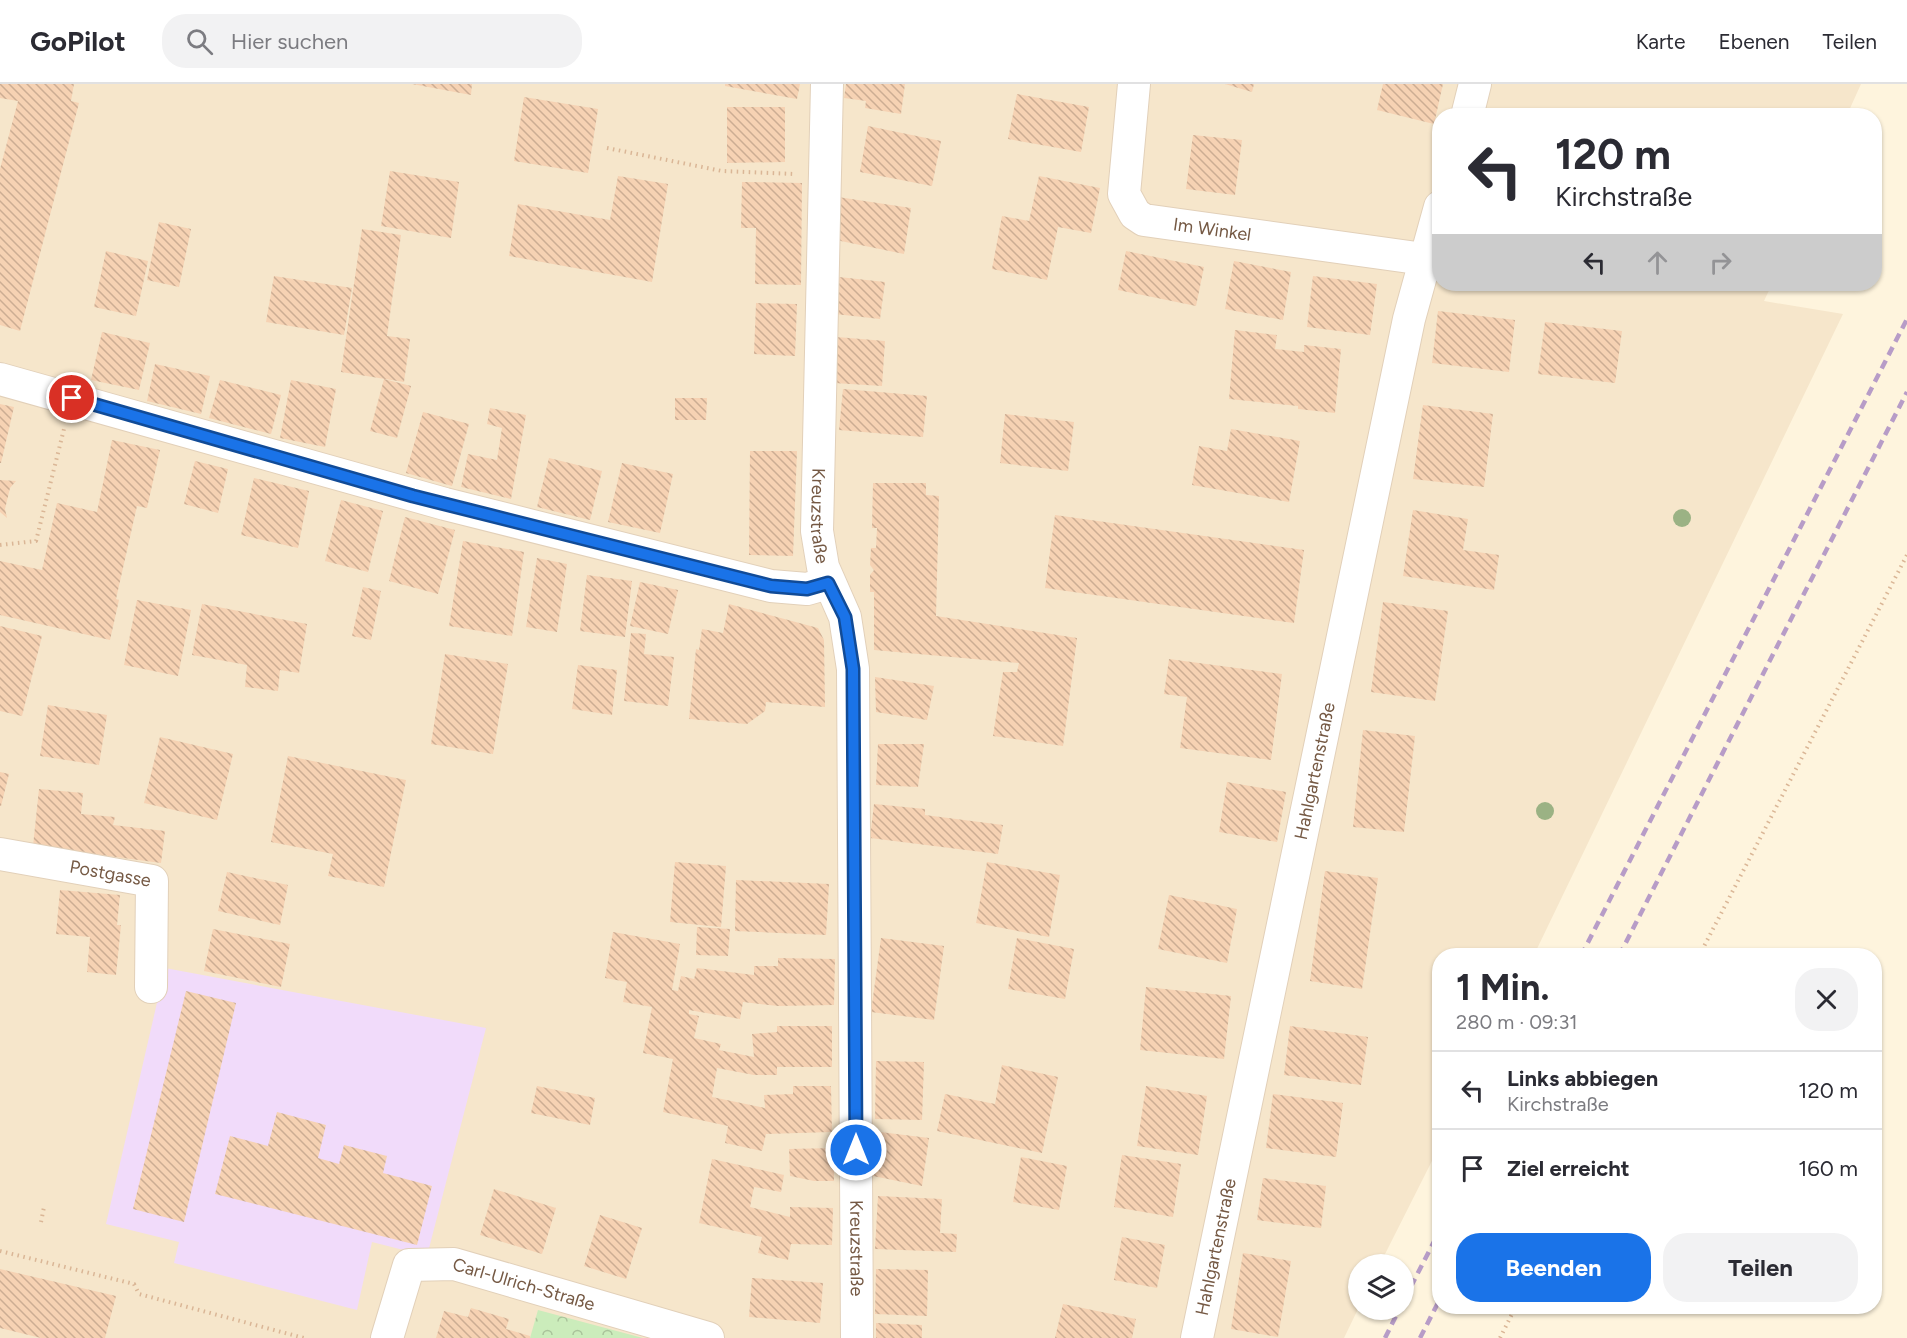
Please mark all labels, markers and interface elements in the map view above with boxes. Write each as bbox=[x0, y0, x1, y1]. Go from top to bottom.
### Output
search box bbox=[162, 14, 582, 68]
text: GoPilot bbox=[30, 24, 126, 58]
icon: search bbox=[183, 25, 216, 58]
text: Hier suchen bbox=[231, 28, 348, 55]
text: Karte bbox=[1636, 29, 1685, 54]
text: Ebenen bbox=[1718, 29, 1790, 54]
text: Teilen bbox=[1823, 29, 1877, 54]
text: 120 m bbox=[1555, 129, 1671, 180]
icon: left bbox=[1456, 132, 1534, 210]
text: Kirchstraße bbox=[1555, 180, 1692, 213]
street label: Im Winkel bbox=[1172, 213, 1253, 246]
icon: left bbox=[1578, 246, 1611, 279]
icon: ahead bbox=[1641, 246, 1674, 279]
icon: right bbox=[1704, 246, 1737, 279]
pin bbox=[46, 372, 97, 423]
icon: arrive bbox=[55, 381, 88, 414]
street label: Kreuzstraße bbox=[806, 468, 833, 566]
street label: Hahlgartenstraße bbox=[1290, 700, 1340, 842]
street label: Postgasse bbox=[68, 856, 153, 892]
text: 1 Min. bbox=[1456, 966, 1549, 1009]
button: close bbox=[1795, 968, 1858, 1031]
text: 280 m · 09:31 bbox=[1456, 1010, 1578, 1034]
text: Links abbiegen bbox=[1507, 1065, 1658, 1092]
icon: left bbox=[1456, 1074, 1489, 1107]
text: 120 m bbox=[1798, 1077, 1858, 1104]
text: Kirchstraße bbox=[1507, 1092, 1609, 1116]
position arrow bbox=[824, 1118, 888, 1182]
icon: arrive bbox=[1456, 1152, 1489, 1185]
text: Ziel erreicht bbox=[1507, 1155, 1630, 1182]
text: 160 m bbox=[1798, 1155, 1858, 1182]
street label: Hahlgartenstraße bbox=[1191, 1176, 1241, 1318]
street label: Kreuzstraße bbox=[845, 1200, 868, 1296]
button: Beenden bbox=[1456, 1233, 1651, 1302]
button: Teilen bbox=[1663, 1233, 1858, 1302]
street label: Carl-Ulrich-Straße bbox=[450, 1253, 598, 1316]
map controls bbox=[1348, 1254, 1414, 1320]
button: layers bbox=[1348, 1254, 1414, 1320]

